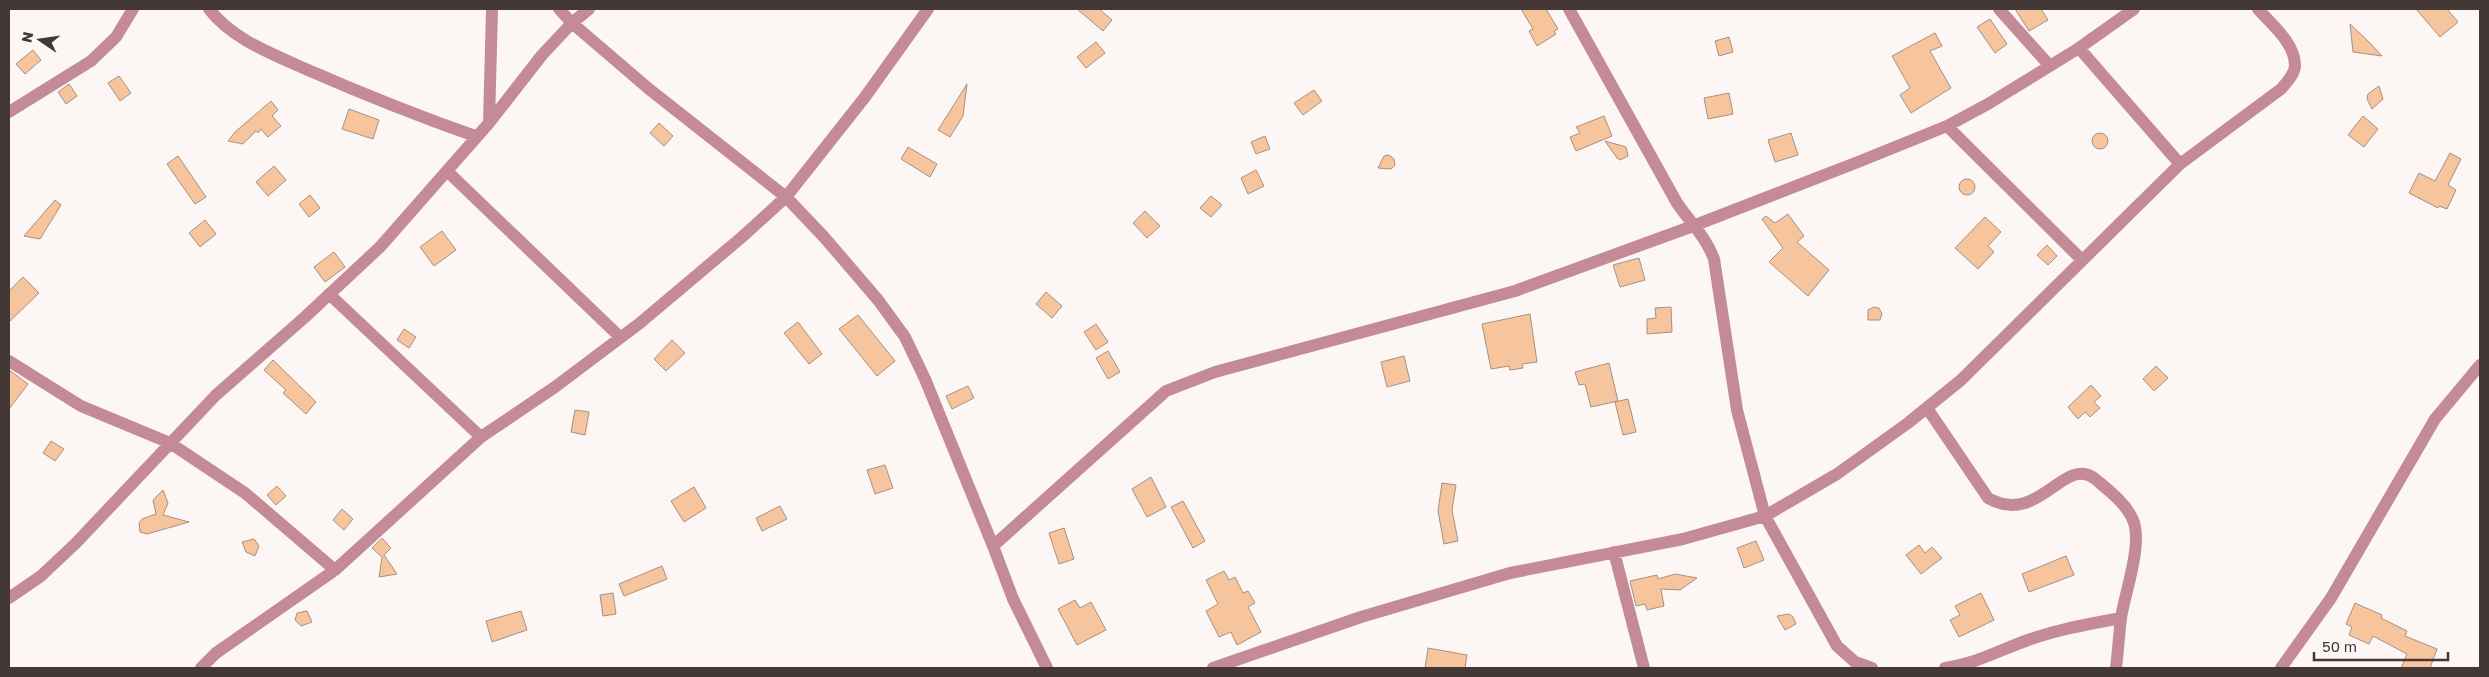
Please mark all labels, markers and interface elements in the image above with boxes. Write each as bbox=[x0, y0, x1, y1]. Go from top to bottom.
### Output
north arrow bbox=[15, 15, 65, 65]
text: N bbox=[17, 30, 36, 44]
scale bar bbox=[2314, 630, 2448, 662]
text: 50 m bbox=[2322, 637, 2357, 655]

